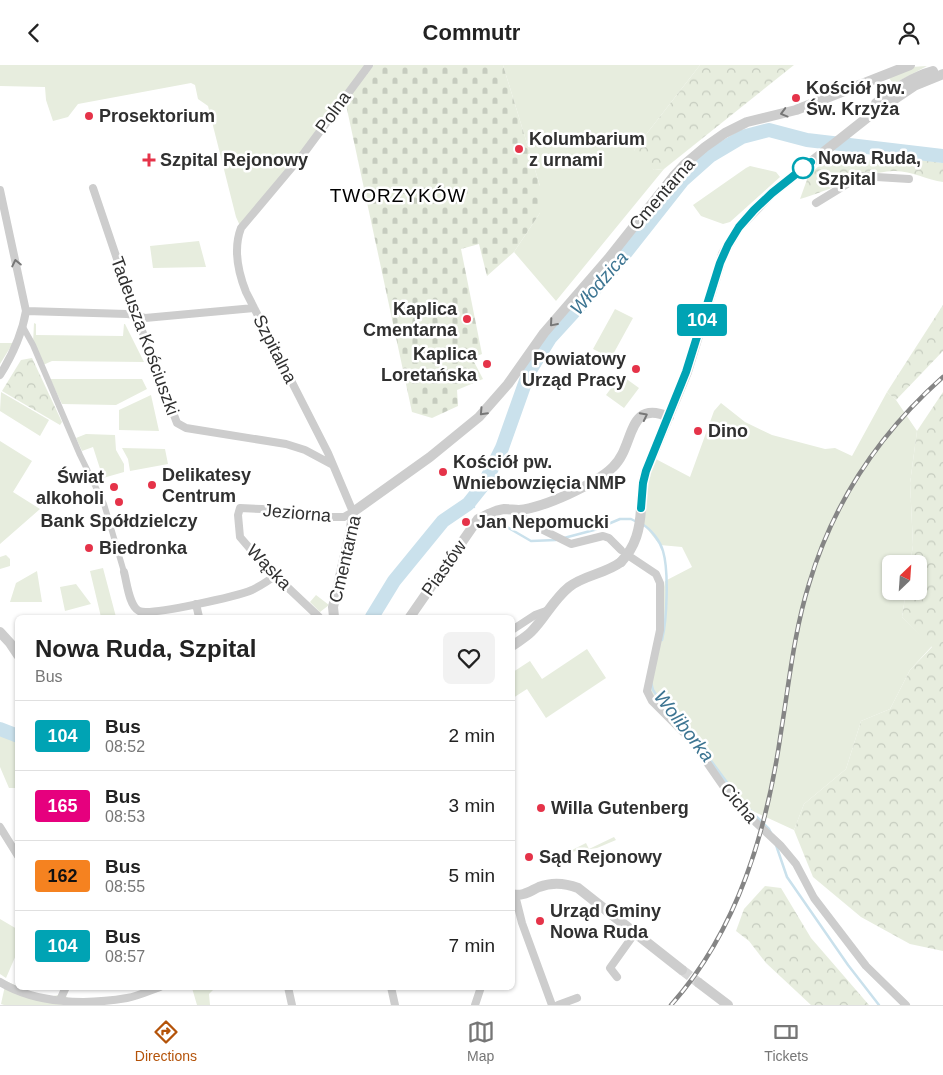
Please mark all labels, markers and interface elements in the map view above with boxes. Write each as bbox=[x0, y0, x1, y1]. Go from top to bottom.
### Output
icon: back bbox=[20, 19, 48, 47]
icon: person bbox=[895, 19, 923, 47]
text: Commutr bbox=[423, 20, 520, 45]
place label: Kościół pw. Św. Krzyża bbox=[806, 78, 905, 119]
street label: Polna bbox=[311, 87, 355, 137]
marker: Kościół pw. Św. Krzyża bbox=[790, 92, 802, 104]
place label: Prosektorium bbox=[99, 106, 215, 126]
one-way arrow bbox=[781, 108, 789, 118]
marker: Prosektorium bbox=[83, 110, 95, 122]
place label: Kolumbarium z urnami bbox=[529, 129, 645, 170]
marker: Kolumbarium z urnami bbox=[513, 143, 525, 155]
place label: Nowa Ruda, Szpital bbox=[818, 148, 921, 189]
place label: Szpital Rejonowy bbox=[160, 150, 308, 170]
marker: Szpital Rejonowy bbox=[142, 153, 156, 167]
street label: Cmentarna bbox=[625, 153, 699, 234]
marker: Nowa Ruda, Szpital bbox=[792, 157, 814, 179]
district label: TWORZYKÓW bbox=[330, 185, 466, 206]
water label: Włodzica bbox=[566, 247, 632, 319]
street label: Tadeusza Kościuszki bbox=[107, 254, 183, 418]
one-way arrow bbox=[11, 259, 21, 268]
place label: Kaplica Cmentarna bbox=[363, 299, 458, 340]
line badge: 104 bbox=[673, 304, 731, 336]
text: 104 bbox=[687, 310, 717, 330]
street label: Szpitalna bbox=[249, 311, 301, 387]
marker: Kaplica Cmentarna bbox=[461, 313, 473, 325]
one-way arrow bbox=[549, 317, 558, 326]
place label: Kaplica Loretańska bbox=[381, 344, 478, 385]
place label: Powiatowy Urząd Pracy bbox=[522, 349, 626, 390]
marker: Kaplica Loretańska bbox=[481, 358, 493, 370]
marker: Powiatowy Urząd Pracy bbox=[630, 363, 642, 375]
one-way arrow bbox=[480, 406, 489, 415]
one-way arrow bbox=[638, 412, 647, 422]
place label: Dino bbox=[708, 421, 748, 441]
marker: Dino bbox=[692, 425, 704, 437]
place label: Kościół pw. Wniebowzięcia NMP bbox=[453, 452, 626, 493]
place label: Delikatesy Centrum bbox=[162, 465, 251, 506]
place label: Świat alkoholi bbox=[36, 466, 104, 508]
marker: Kościół pw. Wniebowzięcia NMP bbox=[437, 466, 449, 478]
marker: Delikatesy Centrum bbox=[146, 479, 158, 491]
marker: Świat alkoholi bbox=[108, 481, 120, 493]
marker: Bank Spółdzielczy bbox=[113, 496, 125, 508]
street label: Jeziorna bbox=[262, 500, 333, 526]
place label: Bank Spółdzielczy bbox=[40, 511, 198, 531]
street label: Cmentarna bbox=[325, 512, 365, 605]
place label: Jan Nepomucki bbox=[476, 512, 609, 532]
marker: Jan Nepomucki bbox=[460, 516, 472, 528]
street label: Piastów bbox=[418, 536, 471, 600]
place label: Biedronka bbox=[99, 538, 188, 558]
street label: Wąska bbox=[243, 540, 296, 594]
marker: Biedronka bbox=[83, 542, 95, 554]
north arrow bbox=[882, 555, 928, 600]
map controls bbox=[882, 555, 927, 600]
button: heart bbox=[443, 632, 495, 684]
text: Nowa Ruda, Szpital bbox=[35, 635, 256, 662]
text: Bus bbox=[35, 668, 63, 685]
water label: Woliborka bbox=[650, 686, 718, 766]
text: Bus bbox=[105, 716, 141, 737]
text: 2 min bbox=[449, 725, 495, 746]
text: 104 bbox=[47, 726, 78, 746]
text: 08:52 bbox=[105, 738, 145, 755]
street label: Cicha bbox=[717, 779, 762, 828]
text: Bus bbox=[105, 786, 141, 807]
text: 3 min bbox=[449, 795, 495, 816]
text: 165 bbox=[47, 796, 78, 816]
place label: Willa Gutenberg bbox=[551, 798, 689, 818]
marker: Willa Gutenberg bbox=[535, 802, 547, 814]
text: 08:53 bbox=[105, 808, 145, 825]
place label: Sąd Rejonowy bbox=[539, 847, 662, 867]
marker: Sąd Rejonowy bbox=[523, 851, 535, 863]
text: Bus bbox=[105, 856, 141, 877]
text: 5 min bbox=[449, 865, 495, 886]
text: 162 bbox=[47, 866, 78, 886]
text: 08:55 bbox=[105, 878, 145, 895]
place label: Urząd Gminy Nowa Ruda bbox=[550, 901, 661, 942]
marker: Urząd Gminy Nowa Ruda bbox=[534, 915, 546, 927]
text: Bus bbox=[105, 926, 141, 947]
text: 7 min bbox=[449, 935, 495, 956]
text: 104 bbox=[47, 936, 78, 956]
text: 08:57 bbox=[105, 948, 145, 965]
tab: Directions bbox=[135, 1018, 197, 1064]
tab: Map bbox=[467, 1018, 495, 1064]
tab: Tickets bbox=[764, 1018, 808, 1064]

